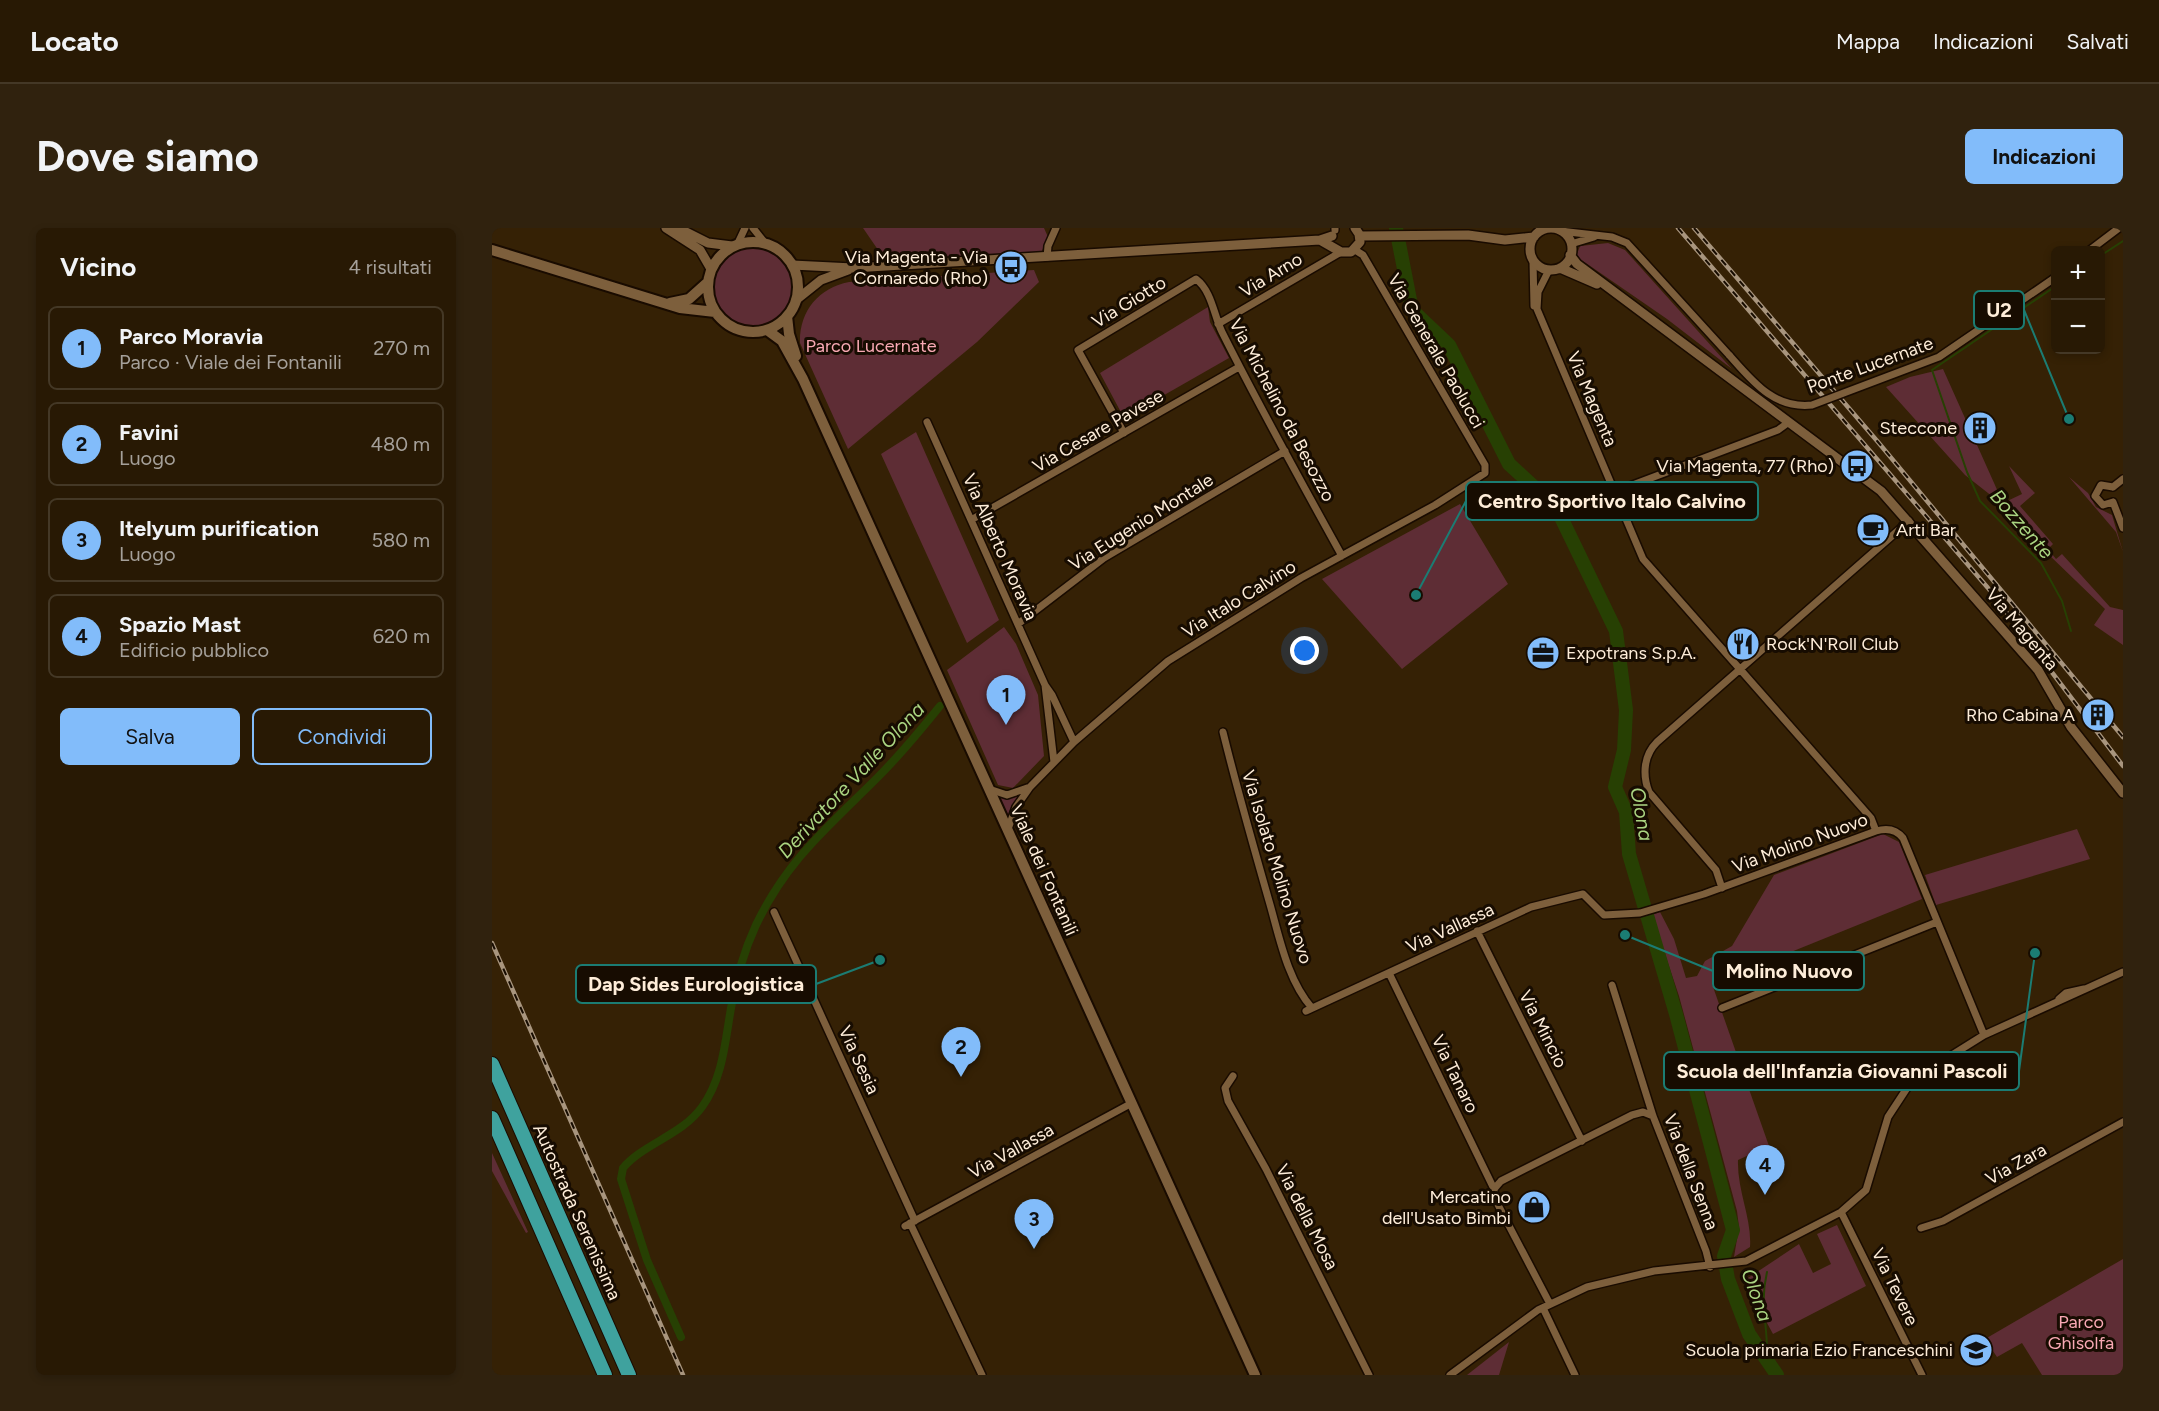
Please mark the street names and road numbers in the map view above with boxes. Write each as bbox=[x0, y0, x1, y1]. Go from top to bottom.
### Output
street label: Via Arno bbox=[1236, 248, 1306, 302]
street label: Via Generale Paolucci bbox=[1383, 270, 1489, 432]
street label: Via Giotto bbox=[1088, 271, 1170, 333]
street label: Via Michelino da Besozzo bbox=[1224, 315, 1340, 505]
street label: Ponte Lucernate bbox=[1804, 332, 1936, 398]
street label: Via Magenta bbox=[1562, 348, 1622, 450]
street label: Via Cesare Pavese bbox=[1029, 385, 1168, 477]
street label: Via Eugenio Montale bbox=[1065, 469, 1217, 575]
street label: Via Alberto Moravia bbox=[958, 470, 1042, 624]
street label: Via Italo Calvino bbox=[1178, 555, 1300, 643]
street label: Via Magenta bbox=[1981, 583, 2063, 675]
street label: Via Isolato Molino Nuovo bbox=[1237, 768, 1317, 966]
street label: Viale dei Fontanili bbox=[1005, 801, 1083, 939]
street label: Via Molino Nuovo bbox=[1729, 808, 1871, 878]
street label: Via Vallassa bbox=[1403, 898, 1497, 958]
street label: Via Mincio bbox=[1514, 987, 1572, 1071]
street label: Via Sesia bbox=[834, 1022, 884, 1098]
street label: Via Tanaro bbox=[1427, 1031, 1483, 1117]
street label: Via della Senna bbox=[1659, 1111, 1723, 1233]
street label: Via Vallassa bbox=[964, 1119, 1058, 1183]
street label: Autostrada Serenissima bbox=[528, 1121, 626, 1303]
street label: Via Zara bbox=[1982, 1138, 2050, 1190]
street label: Via della Mosa bbox=[1271, 1161, 1343, 1273]
street label: Via Tevere bbox=[1867, 1245, 1923, 1330]

